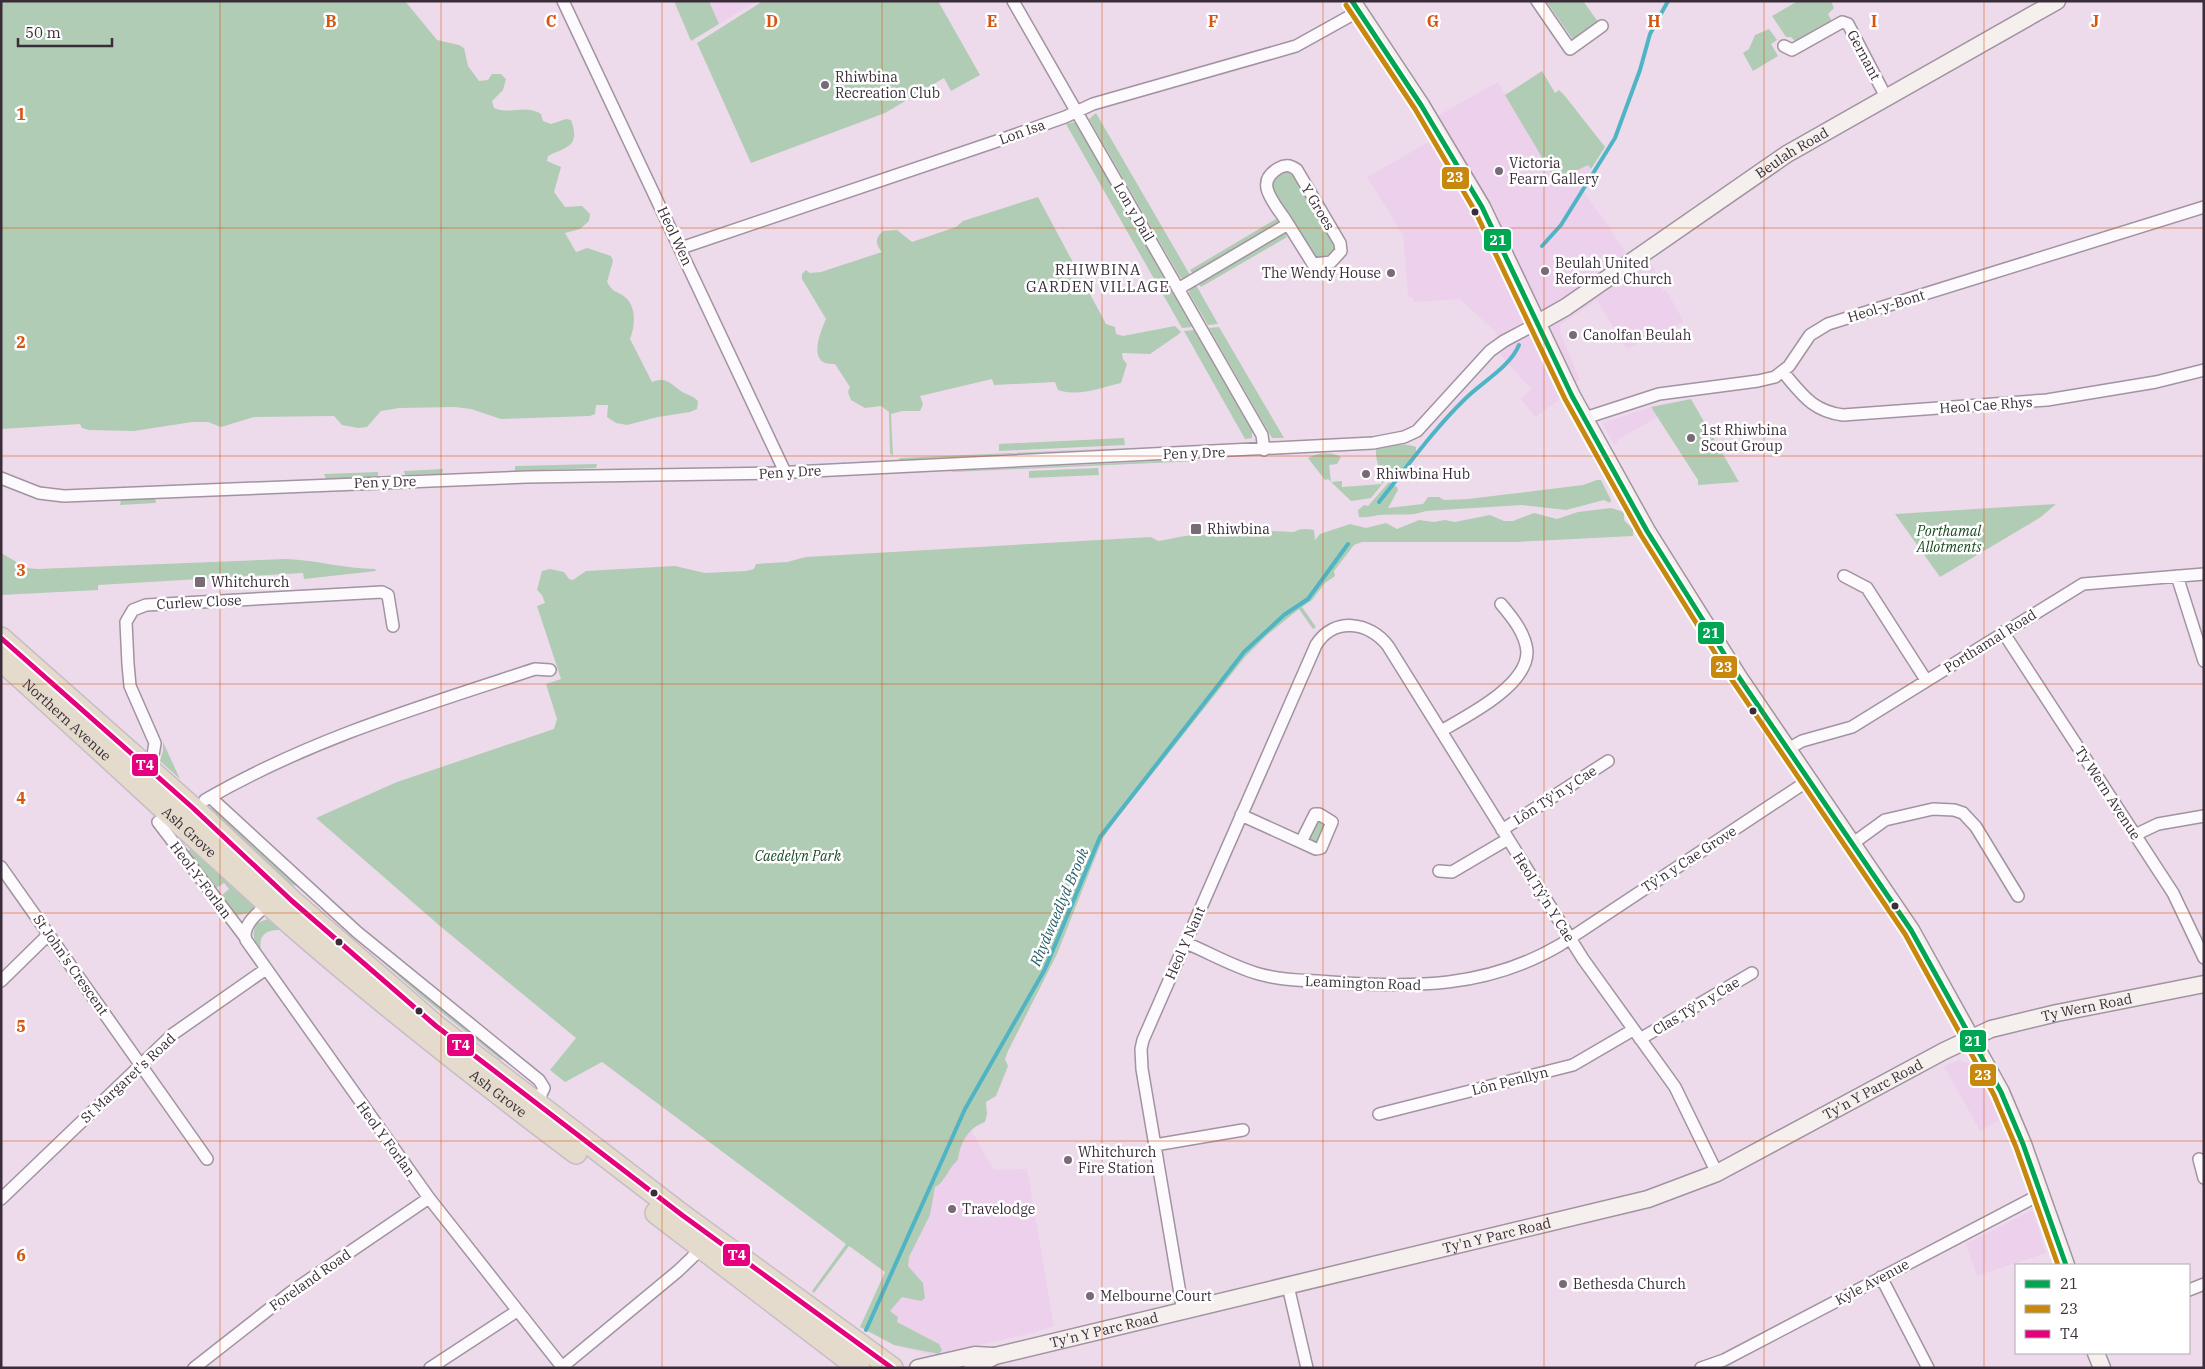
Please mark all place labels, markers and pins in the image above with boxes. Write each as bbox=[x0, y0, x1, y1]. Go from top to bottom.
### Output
place label: Rhiwbina Recreation Club bbox=[835, 68, 940, 102]
marker: Rhiwbina Recreation Club bbox=[819, 79, 831, 91]
place label: Victoria Fearn Gallery bbox=[1509, 154, 1599, 188]
marker: Victoria Fearn Gallery bbox=[1493, 165, 1505, 177]
unlabelled marker bbox=[1470, 207, 1480, 217]
place label: Beulah United Reformed Church bbox=[1555, 254, 1672, 288]
place label: The Wendy House bbox=[1262, 264, 1381, 282]
marker: Beulah United Reformed Church bbox=[1539, 265, 1551, 277]
marker: The Wendy House bbox=[1385, 267, 1397, 279]
place label: Canolfan Beulah bbox=[1583, 326, 1692, 344]
marker: Canolfan Beulah bbox=[1567, 329, 1579, 341]
place label: 1st Rhiwbina Scout Group bbox=[1701, 421, 1787, 455]
marker: 1st Rhiwbina Scout Group bbox=[1685, 432, 1697, 444]
place label: Rhiwbina Hub bbox=[1376, 465, 1470, 483]
marker: Rhiwbina Hub bbox=[1360, 468, 1372, 480]
place label: Rhiwbina bbox=[1207, 520, 1270, 538]
marker: Rhiwbina bbox=[1189, 522, 1203, 536]
place label: Whitchurch bbox=[211, 573, 290, 591]
marker: Whitchurch bbox=[193, 575, 207, 589]
unlabelled marker bbox=[1748, 706, 1758, 716]
unlabelled marker bbox=[1890, 901, 1900, 911]
unlabelled marker bbox=[334, 937, 344, 947]
unlabelled marker bbox=[414, 1006, 424, 1016]
place label: Whitchurch Fire Station bbox=[1078, 1143, 1157, 1177]
marker: Whitchurch Fire Station bbox=[1062, 1154, 1074, 1166]
unlabelled marker bbox=[649, 1188, 659, 1198]
place label: Travelodge bbox=[962, 1200, 1035, 1218]
marker: Travelodge bbox=[946, 1203, 958, 1215]
place label: Bethesda Church bbox=[1573, 1275, 1686, 1293]
marker: Bethesda Church bbox=[1557, 1278, 1569, 1290]
place label: Melbourne Court bbox=[1100, 1287, 1212, 1305]
marker: Melbourne Court bbox=[1084, 1290, 1096, 1302]

